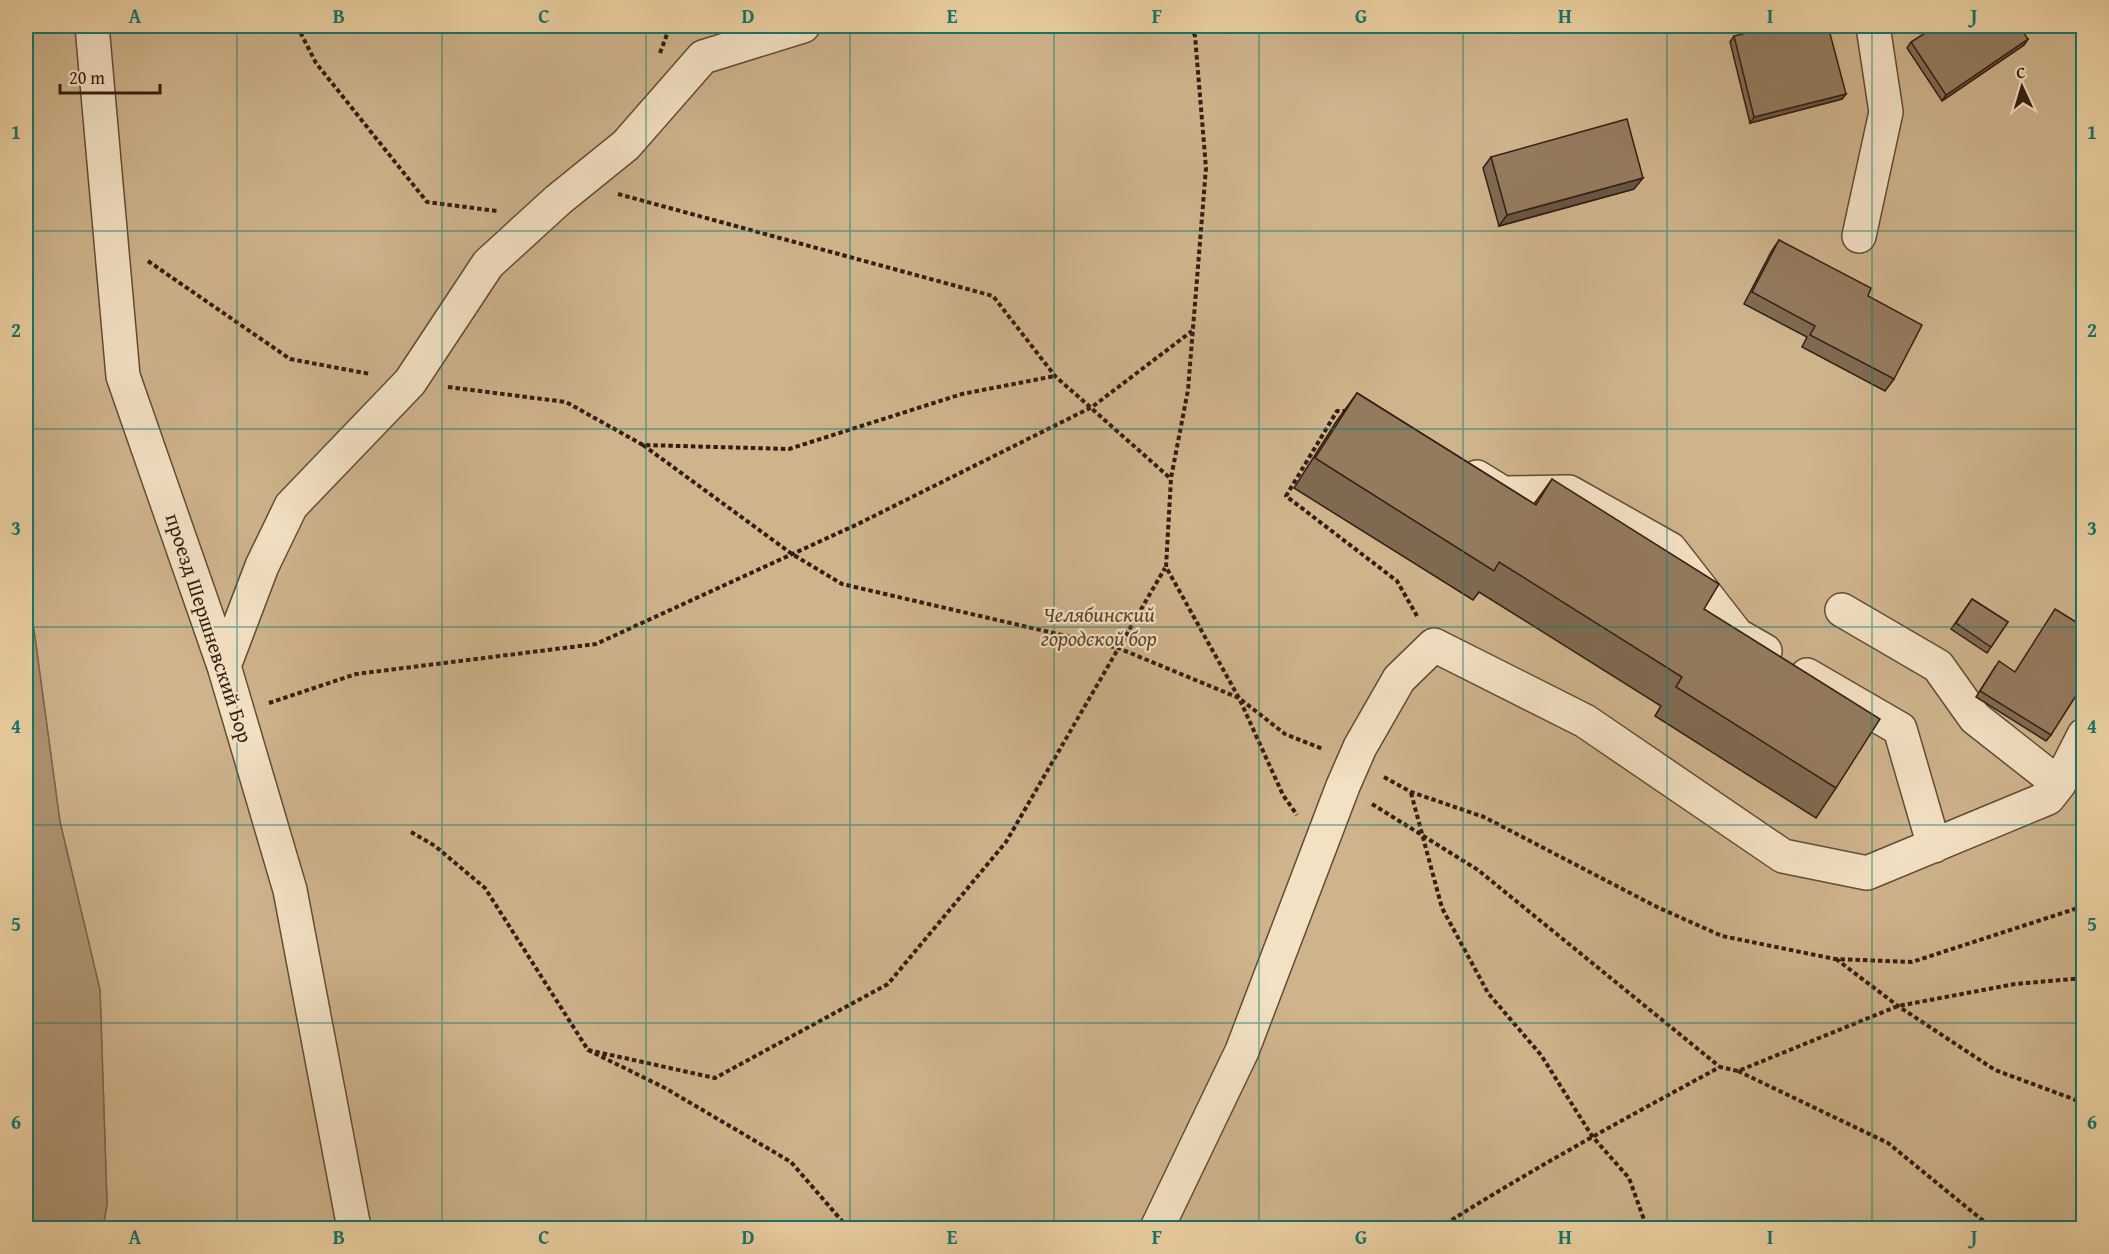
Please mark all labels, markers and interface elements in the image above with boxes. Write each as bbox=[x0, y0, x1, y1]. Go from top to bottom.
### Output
text: A bbox=[129, 1, 142, 30]
text: B bbox=[333, 1, 345, 30]
text: C bbox=[538, 1, 550, 30]
text: D bbox=[741, 1, 755, 30]
text: E bbox=[947, 1, 958, 30]
text: F bbox=[1152, 1, 1162, 30]
text: G bbox=[1355, 1, 1367, 30]
text: H bbox=[1558, 1, 1572, 30]
text: I bbox=[1767, 1, 1773, 30]
text: J bbox=[1968, 1, 1978, 30]
scale bar bbox=[60, 57, 160, 95]
north arrow bbox=[1992, 57, 2052, 117]
text: С bbox=[2016, 60, 2026, 84]
text: 20 m bbox=[69, 64, 105, 91]
text: 1 bbox=[11, 117, 21, 146]
text: 1 bbox=[2087, 117, 2097, 146]
text: 2 bbox=[11, 315, 21, 344]
text: 2 bbox=[2087, 315, 2097, 344]
street label: проезд Шершневский Бор bbox=[158, 509, 261, 747]
text: 3 bbox=[11, 513, 21, 542]
text: 3 bbox=[2087, 513, 2097, 542]
park label: Челябинский городской бор bbox=[1041, 599, 1157, 654]
text: 4 bbox=[11, 711, 21, 740]
text: 4 bbox=[2087, 711, 2097, 740]
text: 5 bbox=[11, 909, 21, 938]
text: 5 bbox=[2087, 909, 2097, 938]
text: 6 bbox=[11, 1107, 21, 1136]
text: 6 bbox=[2087, 1107, 2097, 1136]
text: A bbox=[129, 1222, 142, 1251]
text: B bbox=[333, 1222, 345, 1251]
text: C bbox=[538, 1222, 550, 1251]
text: D bbox=[741, 1222, 755, 1251]
text: E bbox=[947, 1222, 958, 1251]
text: F bbox=[1152, 1222, 1162, 1251]
text: G bbox=[1355, 1222, 1367, 1251]
text: H bbox=[1558, 1222, 1572, 1251]
text: I bbox=[1767, 1222, 1773, 1251]
text: J bbox=[1968, 1222, 1978, 1251]

